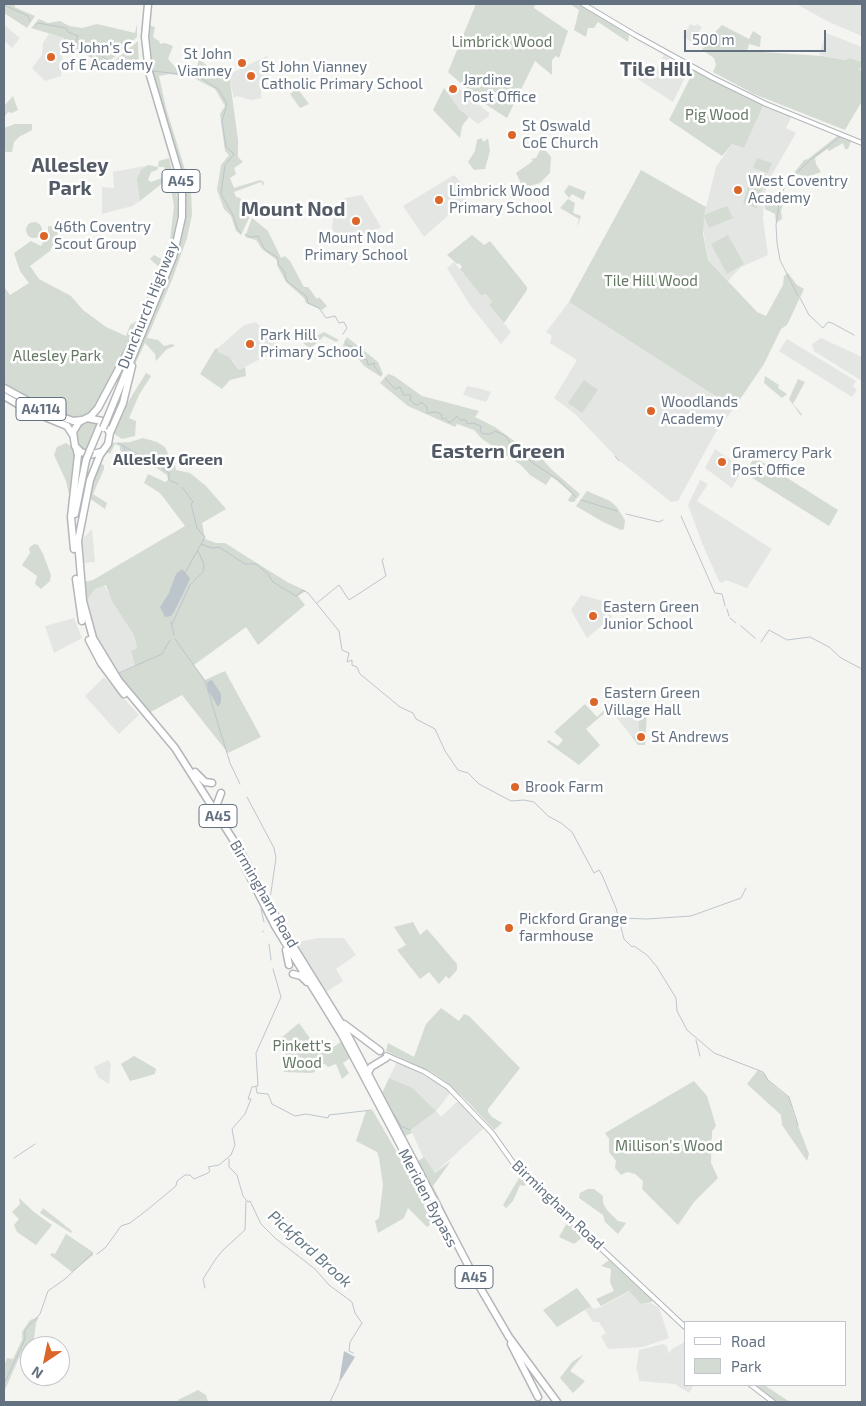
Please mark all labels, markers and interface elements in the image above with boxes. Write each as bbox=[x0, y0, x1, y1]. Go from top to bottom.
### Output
scale bar bbox=[686, 20, 828, 52]
text: 500 m bbox=[692, 30, 735, 48]
park label: Limbrick Wood bbox=[452, 33, 552, 51]
place label: St John's C of E Academy bbox=[61, 39, 153, 74]
place label: St John Vianney bbox=[178, 45, 232, 80]
marker: St John's C of E Academy bbox=[45, 51, 57, 63]
marker: St John Vianney bbox=[236, 57, 248, 69]
district label: Tile Hill bbox=[620, 57, 692, 81]
place label: St John Vianney Catholic Primary School bbox=[261, 58, 423, 93]
marker: St John Vianney Catholic Primary School bbox=[245, 70, 257, 82]
place label: Jardine Post Office bbox=[463, 71, 536, 106]
marker: Jardine Post Office bbox=[447, 83, 459, 95]
park label: Pig Wood bbox=[685, 106, 749, 124]
place label: St Oswald CoE Church bbox=[522, 117, 598, 152]
marker: St Oswald CoE Church bbox=[506, 129, 518, 141]
district label: Allesley Park bbox=[31, 153, 109, 200]
road number: A45 bbox=[162, 170, 200, 192]
place label: West Coventry Academy bbox=[748, 172, 848, 207]
place label: Limbrick Wood Primary School bbox=[449, 182, 552, 217]
marker: West Coventry Academy bbox=[732, 184, 744, 196]
marker: Limbrick Wood Primary School bbox=[433, 194, 445, 206]
district label: Mount Nod bbox=[241, 197, 345, 221]
marker: Mount Nod Primary School bbox=[350, 215, 362, 227]
place label: 46th Coventry Scout Group bbox=[54, 218, 151, 253]
place label: Mount Nod Primary School bbox=[304, 229, 408, 264]
marker: 46th Coventry Scout Group bbox=[38, 230, 50, 242]
street label: Dunchurch Highway bbox=[114, 238, 182, 372]
park label: Tile Hill Wood bbox=[604, 272, 698, 290]
place label: Park Hill Primary School bbox=[260, 326, 363, 361]
marker: Park Hill Primary School bbox=[244, 338, 256, 350]
park label: Allesley Park bbox=[13, 347, 101, 365]
place label: Woodlands Academy bbox=[661, 393, 738, 428]
road number: A4114 bbox=[16, 398, 66, 420]
marker: Woodlands Academy bbox=[645, 405, 657, 417]
district label: Eastern Green bbox=[431, 439, 565, 463]
place label: Gramercy Park Post Office bbox=[732, 444, 832, 479]
district label: Allesley Green bbox=[113, 450, 223, 470]
marker: Gramercy Park Post Office bbox=[716, 456, 728, 468]
place label: Eastern Green Junior School bbox=[603, 598, 699, 633]
marker: Eastern Green Junior School bbox=[587, 610, 599, 622]
place label: Eastern Green Village Hall bbox=[604, 684, 700, 719]
marker: Eastern Green Village Hall bbox=[588, 696, 600, 708]
place label: St Andrews bbox=[651, 728, 729, 746]
marker: St Andrews bbox=[635, 731, 647, 743]
place label: Brook Farm bbox=[525, 778, 603, 796]
marker: Brook Farm bbox=[509, 781, 521, 793]
road number: A45 bbox=[199, 804, 237, 828]
street label: Birmingham Road bbox=[226, 837, 302, 951]
place label: Pickford Grange farmhouse bbox=[519, 910, 627, 945]
marker: Pickford Grange farmhouse bbox=[503, 922, 515, 934]
park label: Pinkett's Wood bbox=[273, 1037, 331, 1072]
park label: Millison's Wood bbox=[615, 1137, 723, 1155]
street label: Meriden Bypass bbox=[394, 1146, 462, 1250]
street label: Birmingham Road bbox=[508, 1157, 608, 1253]
water label: Pickford Brook bbox=[264, 1206, 356, 1292]
road number: A45 bbox=[455, 1266, 493, 1288]
legend bbox=[684, 1321, 846, 1386]
text: Road bbox=[731, 1332, 766, 1350]
north arrow bbox=[20, 1336, 70, 1386]
text: Park bbox=[731, 1357, 762, 1375]
text: N bbox=[28, 1363, 46, 1383]

